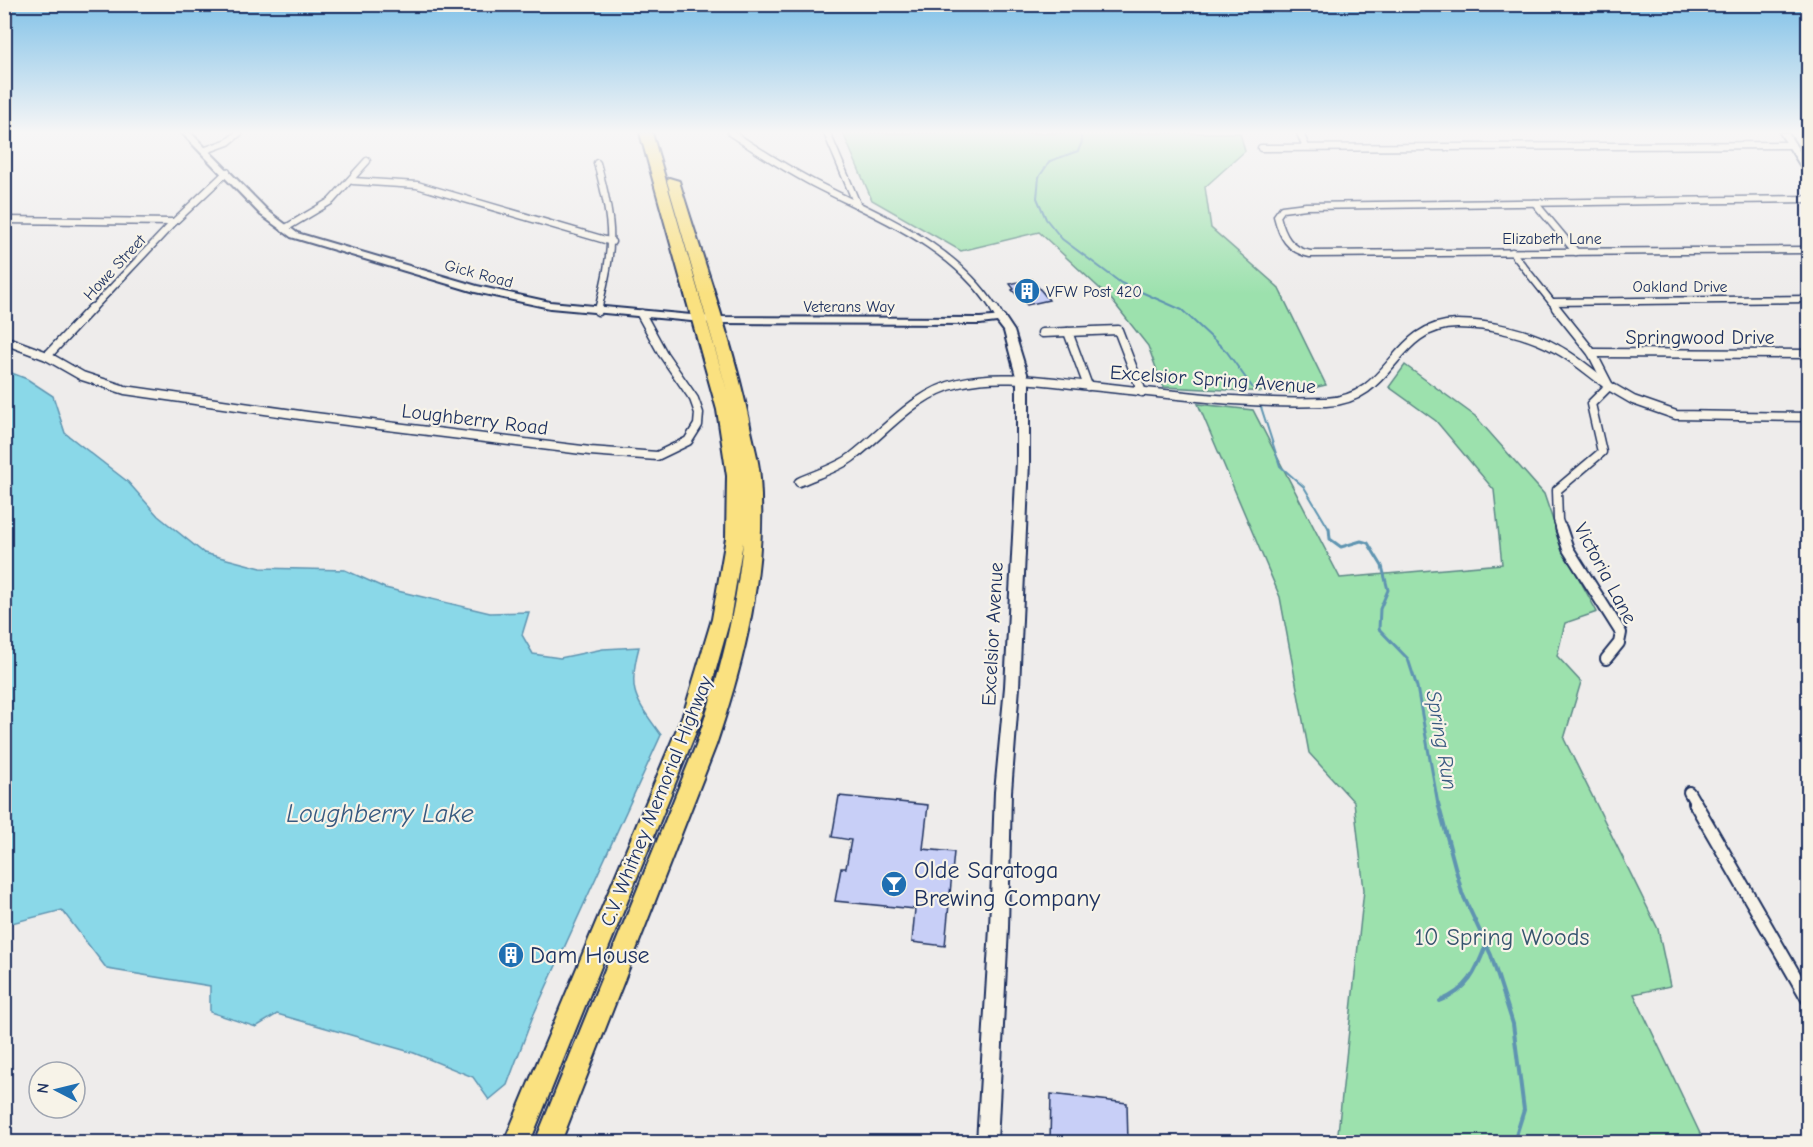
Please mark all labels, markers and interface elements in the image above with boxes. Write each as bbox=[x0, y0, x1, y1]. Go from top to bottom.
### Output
street label: Elizabeth Lane bbox=[1502, 230, 1602, 248]
street label: Howe Street bbox=[80, 231, 150, 304]
street label: Gick Road bbox=[442, 256, 515, 292]
building icon: VFW Post 420 bbox=[1012, 276, 1042, 306]
street label: Oakland Drive bbox=[1632, 278, 1728, 296]
place label: VFW Post 420 bbox=[1046, 283, 1142, 301]
street label: Veterans Way bbox=[803, 298, 895, 316]
street label: Springwood Drive bbox=[1626, 326, 1774, 349]
street label: Excelsior Spring Avenue bbox=[1109, 361, 1317, 398]
street label: Loughberry Road bbox=[400, 399, 549, 440]
street label: Victoria Lane bbox=[1569, 519, 1642, 628]
street label: Excelsior Avenue bbox=[977, 561, 1008, 707]
street label: C.V. Whitney Memorial Highway bbox=[596, 673, 717, 930]
water label: Spring Run bbox=[1421, 688, 1463, 792]
water label: Loughberry Lake bbox=[286, 799, 474, 829]
place label: Olde Saratoga Brewing Company bbox=[914, 856, 1100, 912]
bar icon: Olde Saratoga Brewing Company bbox=[879, 869, 909, 899]
park label: 10 Spring Woods bbox=[1414, 923, 1590, 951]
building icon: Dam House bbox=[496, 940, 526, 970]
place label: Dam House bbox=[530, 941, 650, 969]
north arrow bbox=[27, 1060, 87, 1120]
text: N bbox=[34, 1082, 53, 1095]

